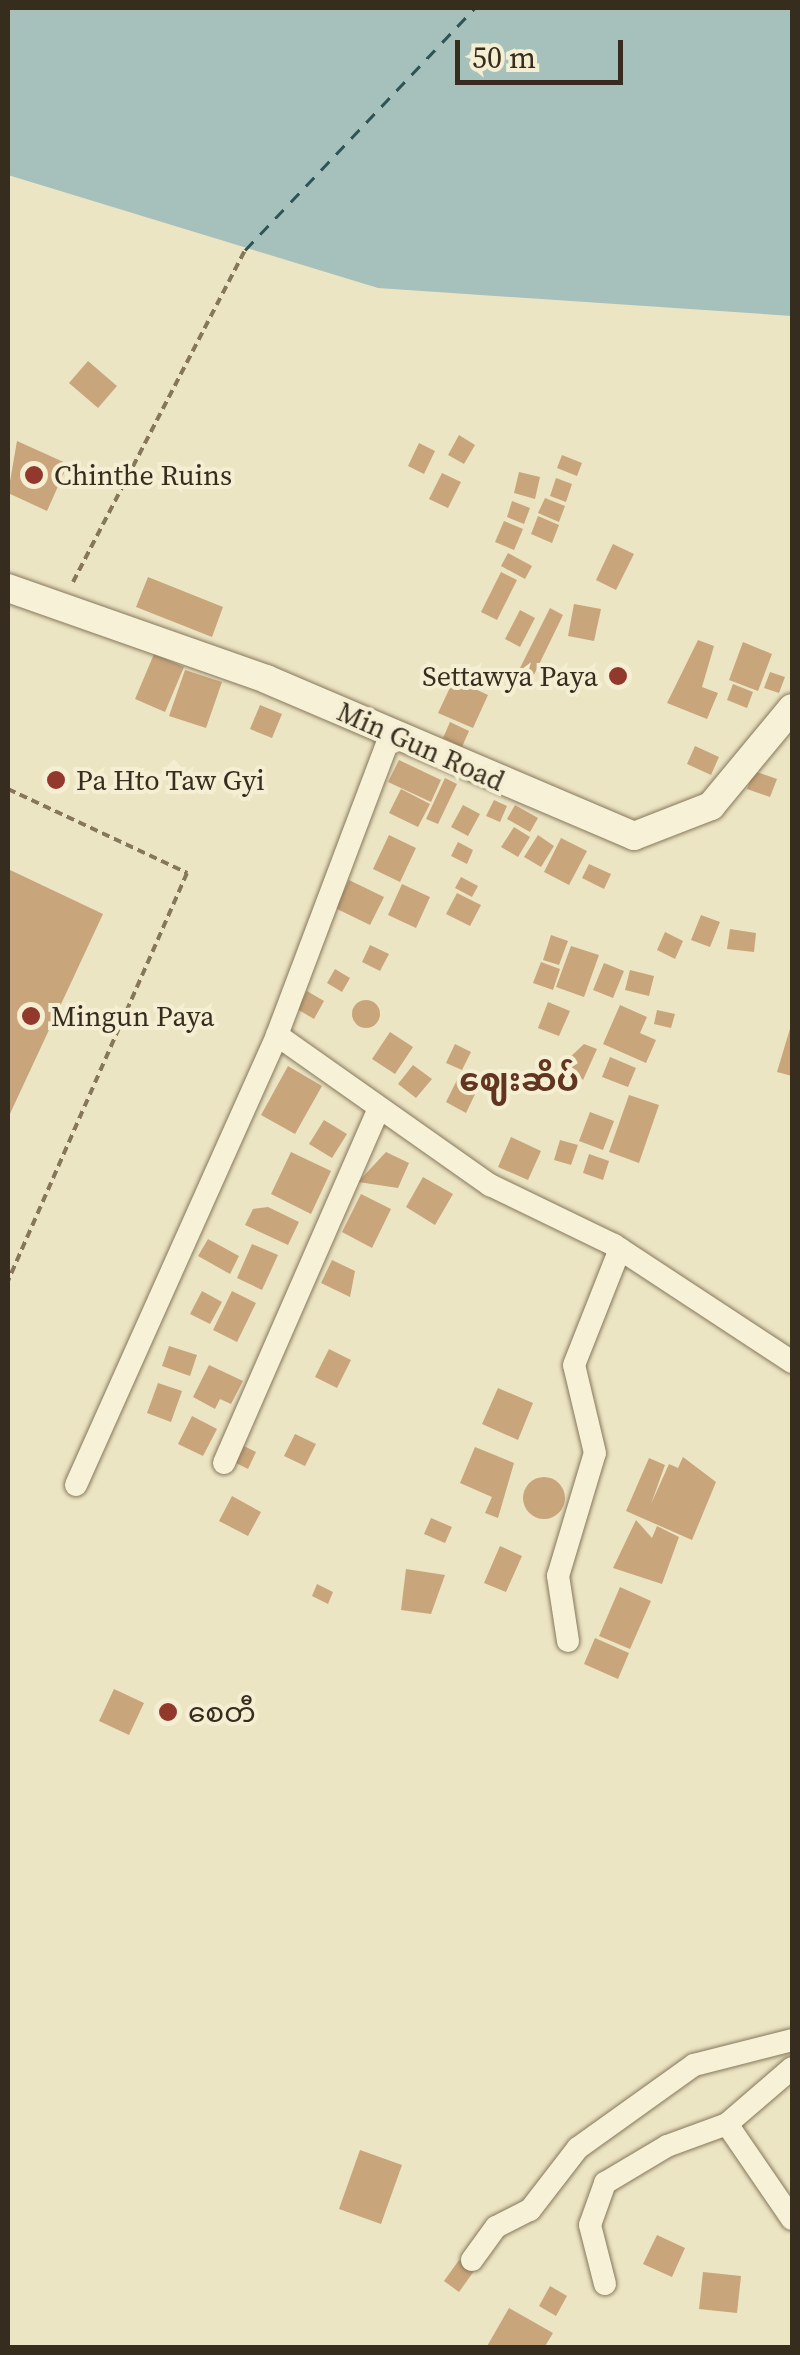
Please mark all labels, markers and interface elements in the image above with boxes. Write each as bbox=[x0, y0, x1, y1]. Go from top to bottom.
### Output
scale bar bbox=[460, 20, 628, 82]
text: 50 m bbox=[472, 37, 536, 78]
place label: Chinthe Ruins bbox=[54, 458, 232, 492]
marker: Chinthe Ruins bbox=[23, 464, 45, 486]
place label: Settawya Paya bbox=[422, 659, 598, 693]
marker: Settawya Paya bbox=[607, 665, 629, 687]
street label: Min Gun Road bbox=[332, 694, 510, 798]
place label: Pa Hto Taw Gyi bbox=[76, 763, 265, 797]
marker: Pa Hto Taw Gyi bbox=[45, 769, 67, 791]
place label: Mingun Paya bbox=[51, 999, 214, 1033]
marker: Mingun Paya bbox=[20, 1005, 42, 1027]
district label: ဈေးဆိပ် bbox=[459, 1061, 579, 1099]
place label: စေတီ bbox=[188, 1695, 256, 1729]
marker: စေတီ bbox=[157, 1701, 179, 1723]

